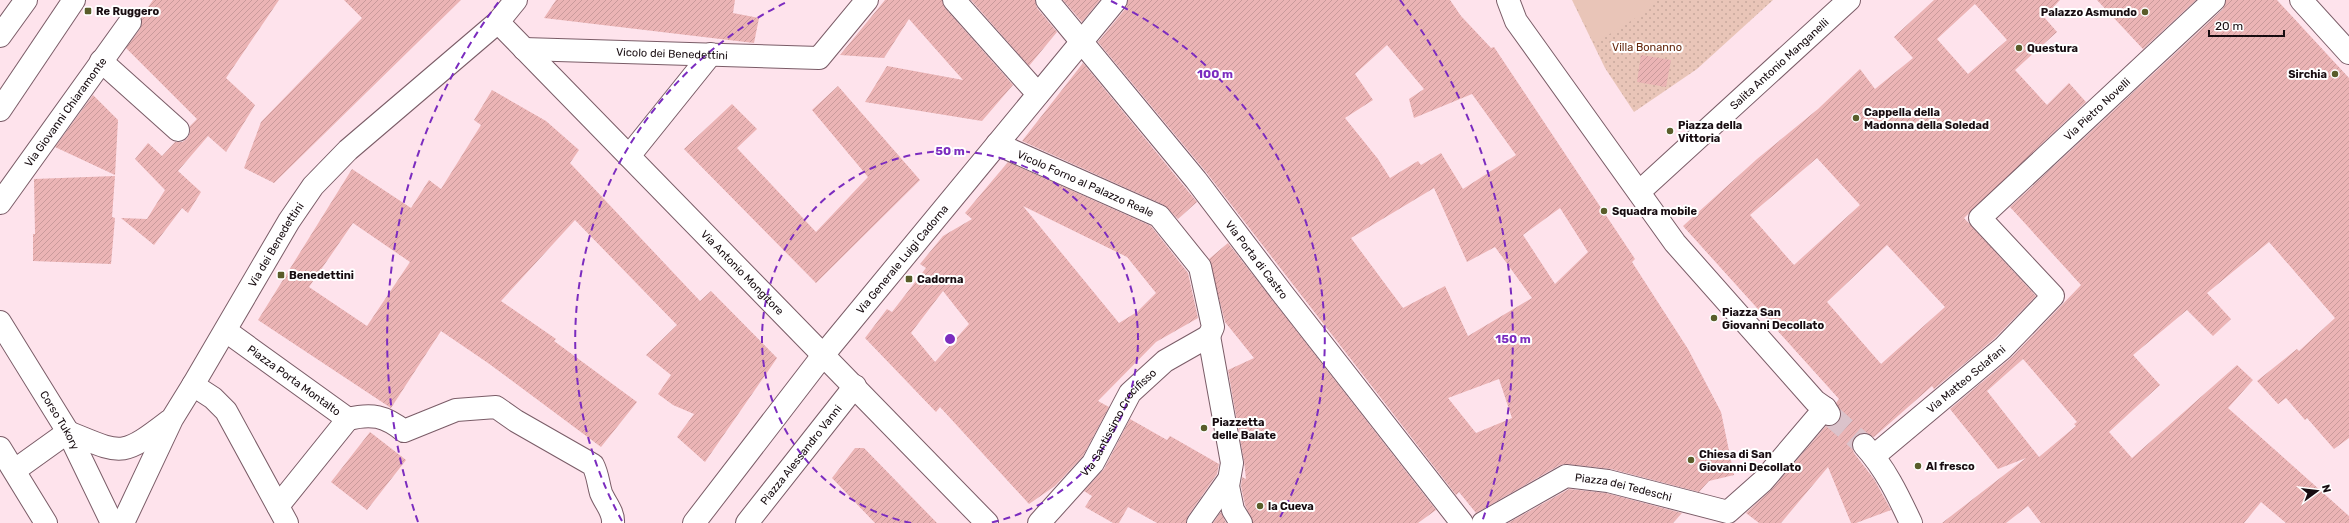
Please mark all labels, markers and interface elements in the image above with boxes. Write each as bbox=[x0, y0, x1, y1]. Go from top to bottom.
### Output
place label: Re Ruggero bbox=[96, 5, 159, 18]
marker: Re Ruggero bbox=[83, 6, 93, 16]
place label: Palazzo Asmundo bbox=[2041, 6, 2137, 19]
marker: Palazzo Asmundo bbox=[2140, 7, 2150, 17]
scale bar bbox=[2209, 12, 2284, 38]
street label: Salita Antonio Manganelli bbox=[1727, 15, 1831, 112]
text: 20 m bbox=[2215, 19, 2243, 33]
park label: Villa Bonanno bbox=[1612, 41, 1682, 54]
place label: Questura bbox=[2027, 42, 2078, 55]
marker: Questura bbox=[2014, 43, 2024, 53]
street label: Vicolo dei Benedettini bbox=[616, 45, 728, 62]
street label: Via Giovanni Chiaramonte bbox=[22, 55, 109, 169]
text: 100 m bbox=[1197, 67, 1233, 81]
place label: Sirchia bbox=[2288, 68, 2327, 81]
marker: Sirchia bbox=[2330, 69, 2340, 79]
street label: Via Pietro Novelli bbox=[2061, 75, 2133, 143]
place label: Cappella della Madonna della Soledad bbox=[1864, 106, 1989, 132]
marker: Cappella della Madonna della Soledad bbox=[1851, 113, 1861, 123]
place label: Piazza della Vittoria bbox=[1678, 119, 1742, 145]
marker: Piazza della Vittoria bbox=[1665, 126, 1675, 136]
text: 50 m bbox=[935, 144, 965, 158]
street label: Vicolo Forno al Palazzo Reale bbox=[1015, 147, 1156, 219]
street label: Via dei Benedettini bbox=[245, 200, 306, 289]
street label: Via Generale Luigi Cadorna bbox=[854, 202, 950, 316]
place label: Squadra mobile bbox=[1612, 205, 1697, 218]
marker: Squadra mobile bbox=[1599, 206, 1609, 216]
street label: Via Porta di Castro bbox=[1223, 218, 1291, 302]
street label: Via Antonio Mongitore bbox=[698, 227, 787, 318]
place label: Benedettini bbox=[289, 269, 354, 282]
marker: Benedettini bbox=[276, 270, 286, 280]
place label: Cadorna bbox=[917, 272, 963, 286]
marker: Cadorna bbox=[904, 274, 914, 284]
place label: Piazza San Giovanni Decollato bbox=[1722, 306, 1824, 332]
marker: Piazza San Giovanni Decollato bbox=[1709, 313, 1719, 323]
centre of rings bbox=[943, 332, 957, 346]
text: 150 m bbox=[1495, 332, 1531, 346]
street label: Piazza Porta Montalto bbox=[245, 342, 343, 418]
street label: Via Matteo Sclafani bbox=[1924, 342, 2008, 416]
street label: Via Santissimo Crocifisso bbox=[1078, 366, 1159, 479]
street label: Corso Tukory bbox=[37, 388, 82, 452]
street label: Piazza Alessandro Vanni bbox=[757, 402, 844, 507]
place label: Piazzetta delle Balate bbox=[1212, 416, 1277, 442]
marker: Piazzetta delle Balate bbox=[1199, 423, 1209, 433]
place label: Chiesa di San Giovanni Decollato bbox=[1699, 448, 1801, 474]
marker: Chiesa di San Giovanni Decollato bbox=[1686, 455, 1696, 465]
place label: Al fresco bbox=[1926, 460, 1975, 473]
marker: Al fresco bbox=[1913, 461, 1923, 471]
street label: Piazza dei Tedeschi bbox=[1574, 471, 1673, 504]
north arrow bbox=[2297, 471, 2337, 511]
text: N bbox=[2319, 483, 2334, 494]
place label: la Cueva bbox=[1268, 500, 1314, 513]
marker: la Cueva bbox=[1255, 501, 1265, 511]

